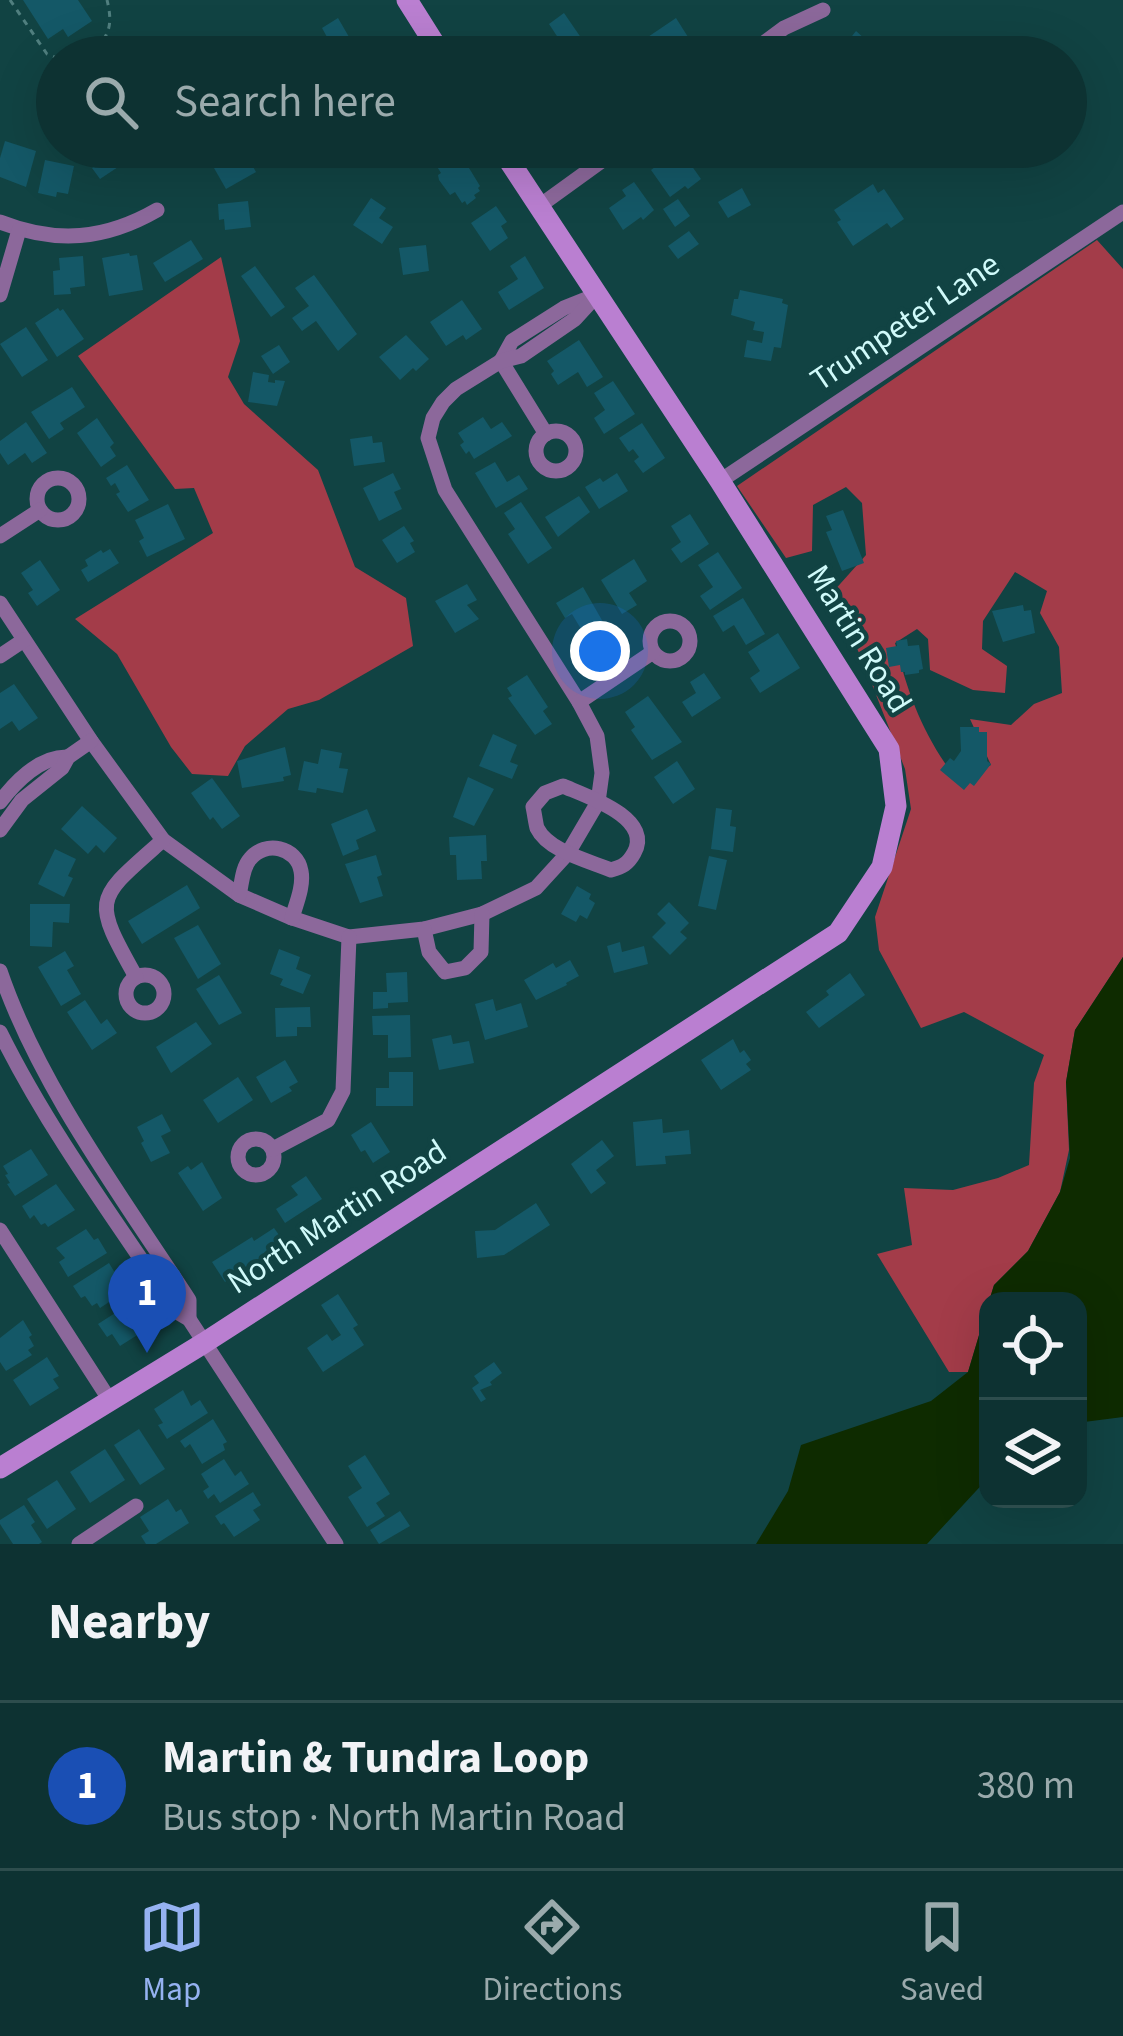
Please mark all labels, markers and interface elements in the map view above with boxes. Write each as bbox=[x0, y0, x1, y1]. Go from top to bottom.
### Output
search box bbox=[36, 36, 1087, 168]
icon: search bbox=[78, 69, 144, 135]
text: Search here bbox=[174, 70, 396, 134]
street label: Trumpeter Lane bbox=[801, 241, 1009, 403]
street label: Martin Road bbox=[795, 556, 923, 722]
your location bbox=[570, 621, 630, 681]
street label: North Martin Road bbox=[218, 1128, 456, 1306]
pin: 1 bbox=[108, 1254, 186, 1353]
map controls bbox=[979, 1292, 1087, 1508]
button: locate bbox=[979, 1292, 1087, 1400]
button: layers bbox=[979, 1400, 1087, 1508]
text: Nearby bbox=[48, 1586, 210, 1658]
text: Martin & Tundra Loop bbox=[162, 1726, 589, 1790]
text: 1 bbox=[77, 1758, 97, 1814]
text: 380 m bbox=[977, 1758, 1075, 1814]
text: Bus stop · North Martin Road bbox=[162, 1790, 626, 1846]
tab: Map bbox=[139, 1894, 205, 2013]
tab: Directions bbox=[483, 1894, 622, 2013]
tab: Saved bbox=[900, 1894, 984, 2013]

